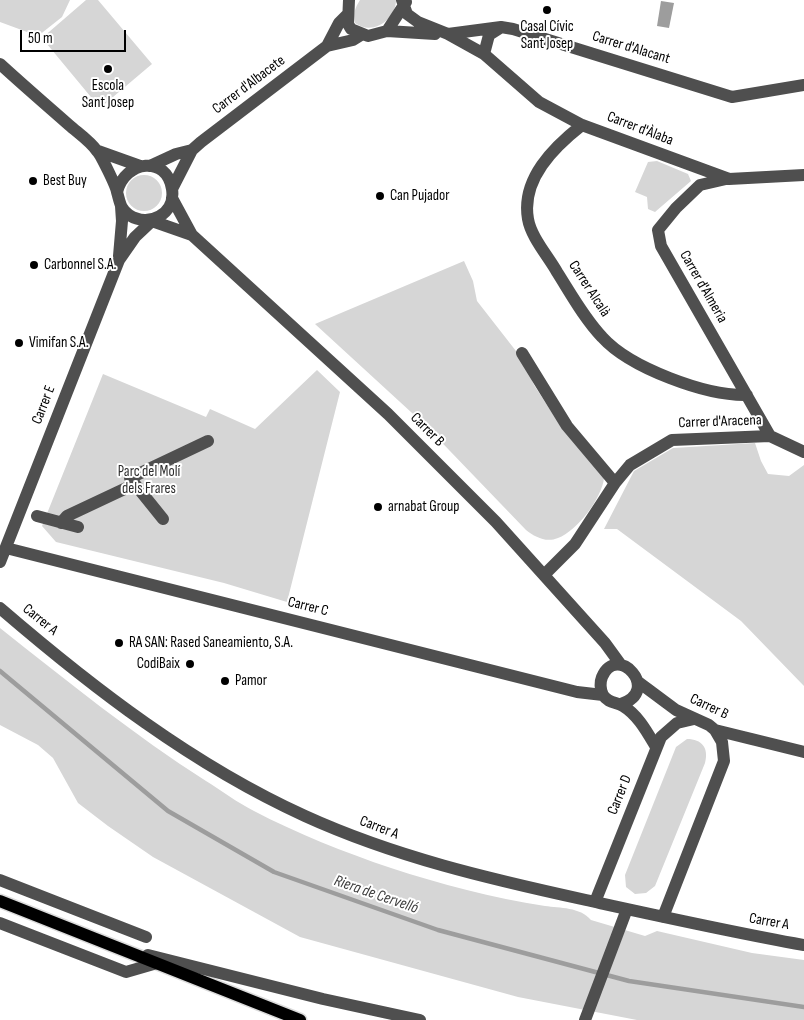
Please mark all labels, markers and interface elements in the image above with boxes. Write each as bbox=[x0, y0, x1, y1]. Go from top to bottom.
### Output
marker: Casal Cívic Sant Josep bbox=[541, 4, 553, 16]
place label: Casal Cívic Sant Josep bbox=[520, 18, 574, 53]
scale bar bbox=[22, 20, 129, 52]
street label: Carrer d'Alacant bbox=[590, 28, 672, 68]
text: 50 m bbox=[28, 29, 53, 48]
street label: Carrer d'Albacete bbox=[209, 52, 289, 118]
marker: Escola Sant Josep bbox=[102, 63, 114, 75]
place label: Escola Sant Josep bbox=[82, 77, 134, 112]
street label: Carrer d'Àlaba bbox=[604, 108, 676, 150]
place label: Best Buy bbox=[43, 172, 87, 190]
marker: Best Buy bbox=[27, 175, 39, 187]
place label: Can Pujador bbox=[390, 187, 449, 205]
marker: Can Pujador bbox=[374, 190, 386, 202]
street label: Carrer d'Almeria bbox=[675, 248, 731, 326]
place label: Carbonnel S.A. bbox=[44, 256, 116, 274]
street label: Carrer Alcalà bbox=[564, 257, 614, 321]
marker: Carbonnel S.A. bbox=[28, 259, 40, 271]
place label: Vimifan S.A. bbox=[29, 334, 88, 352]
marker: Vimifan S.A. bbox=[13, 337, 25, 349]
street label: Carrer E bbox=[28, 383, 60, 427]
street label: Carrer B bbox=[406, 409, 448, 451]
street label: Carrer d'Aracena bbox=[678, 412, 762, 432]
park label: Parc del Molí dels Frares bbox=[118, 463, 180, 498]
place label: arnabat Group bbox=[388, 498, 460, 516]
marker: arnabat Group bbox=[372, 501, 384, 513]
street label: Carrer C bbox=[286, 593, 330, 621]
street label: Carrer A bbox=[19, 600, 61, 640]
place label: RA SAN: Rased Saneamiento, S.A. bbox=[129, 634, 293, 652]
marker: RA SAN: Rased Saneamiento, S.A. bbox=[113, 637, 125, 649]
place label: CodiBaix bbox=[137, 655, 180, 673]
marker: CodiBaix bbox=[184, 658, 196, 670]
place label: Pamor bbox=[235, 672, 267, 690]
marker: Pamor bbox=[219, 675, 231, 687]
street label: Carrer B bbox=[687, 690, 731, 724]
street label: Carrer D bbox=[604, 772, 636, 818]
street label: Carrer A bbox=[357, 812, 401, 844]
water label: Riera de Cervelló bbox=[331, 872, 421, 918]
street label: Carrer A bbox=[748, 910, 790, 934]

